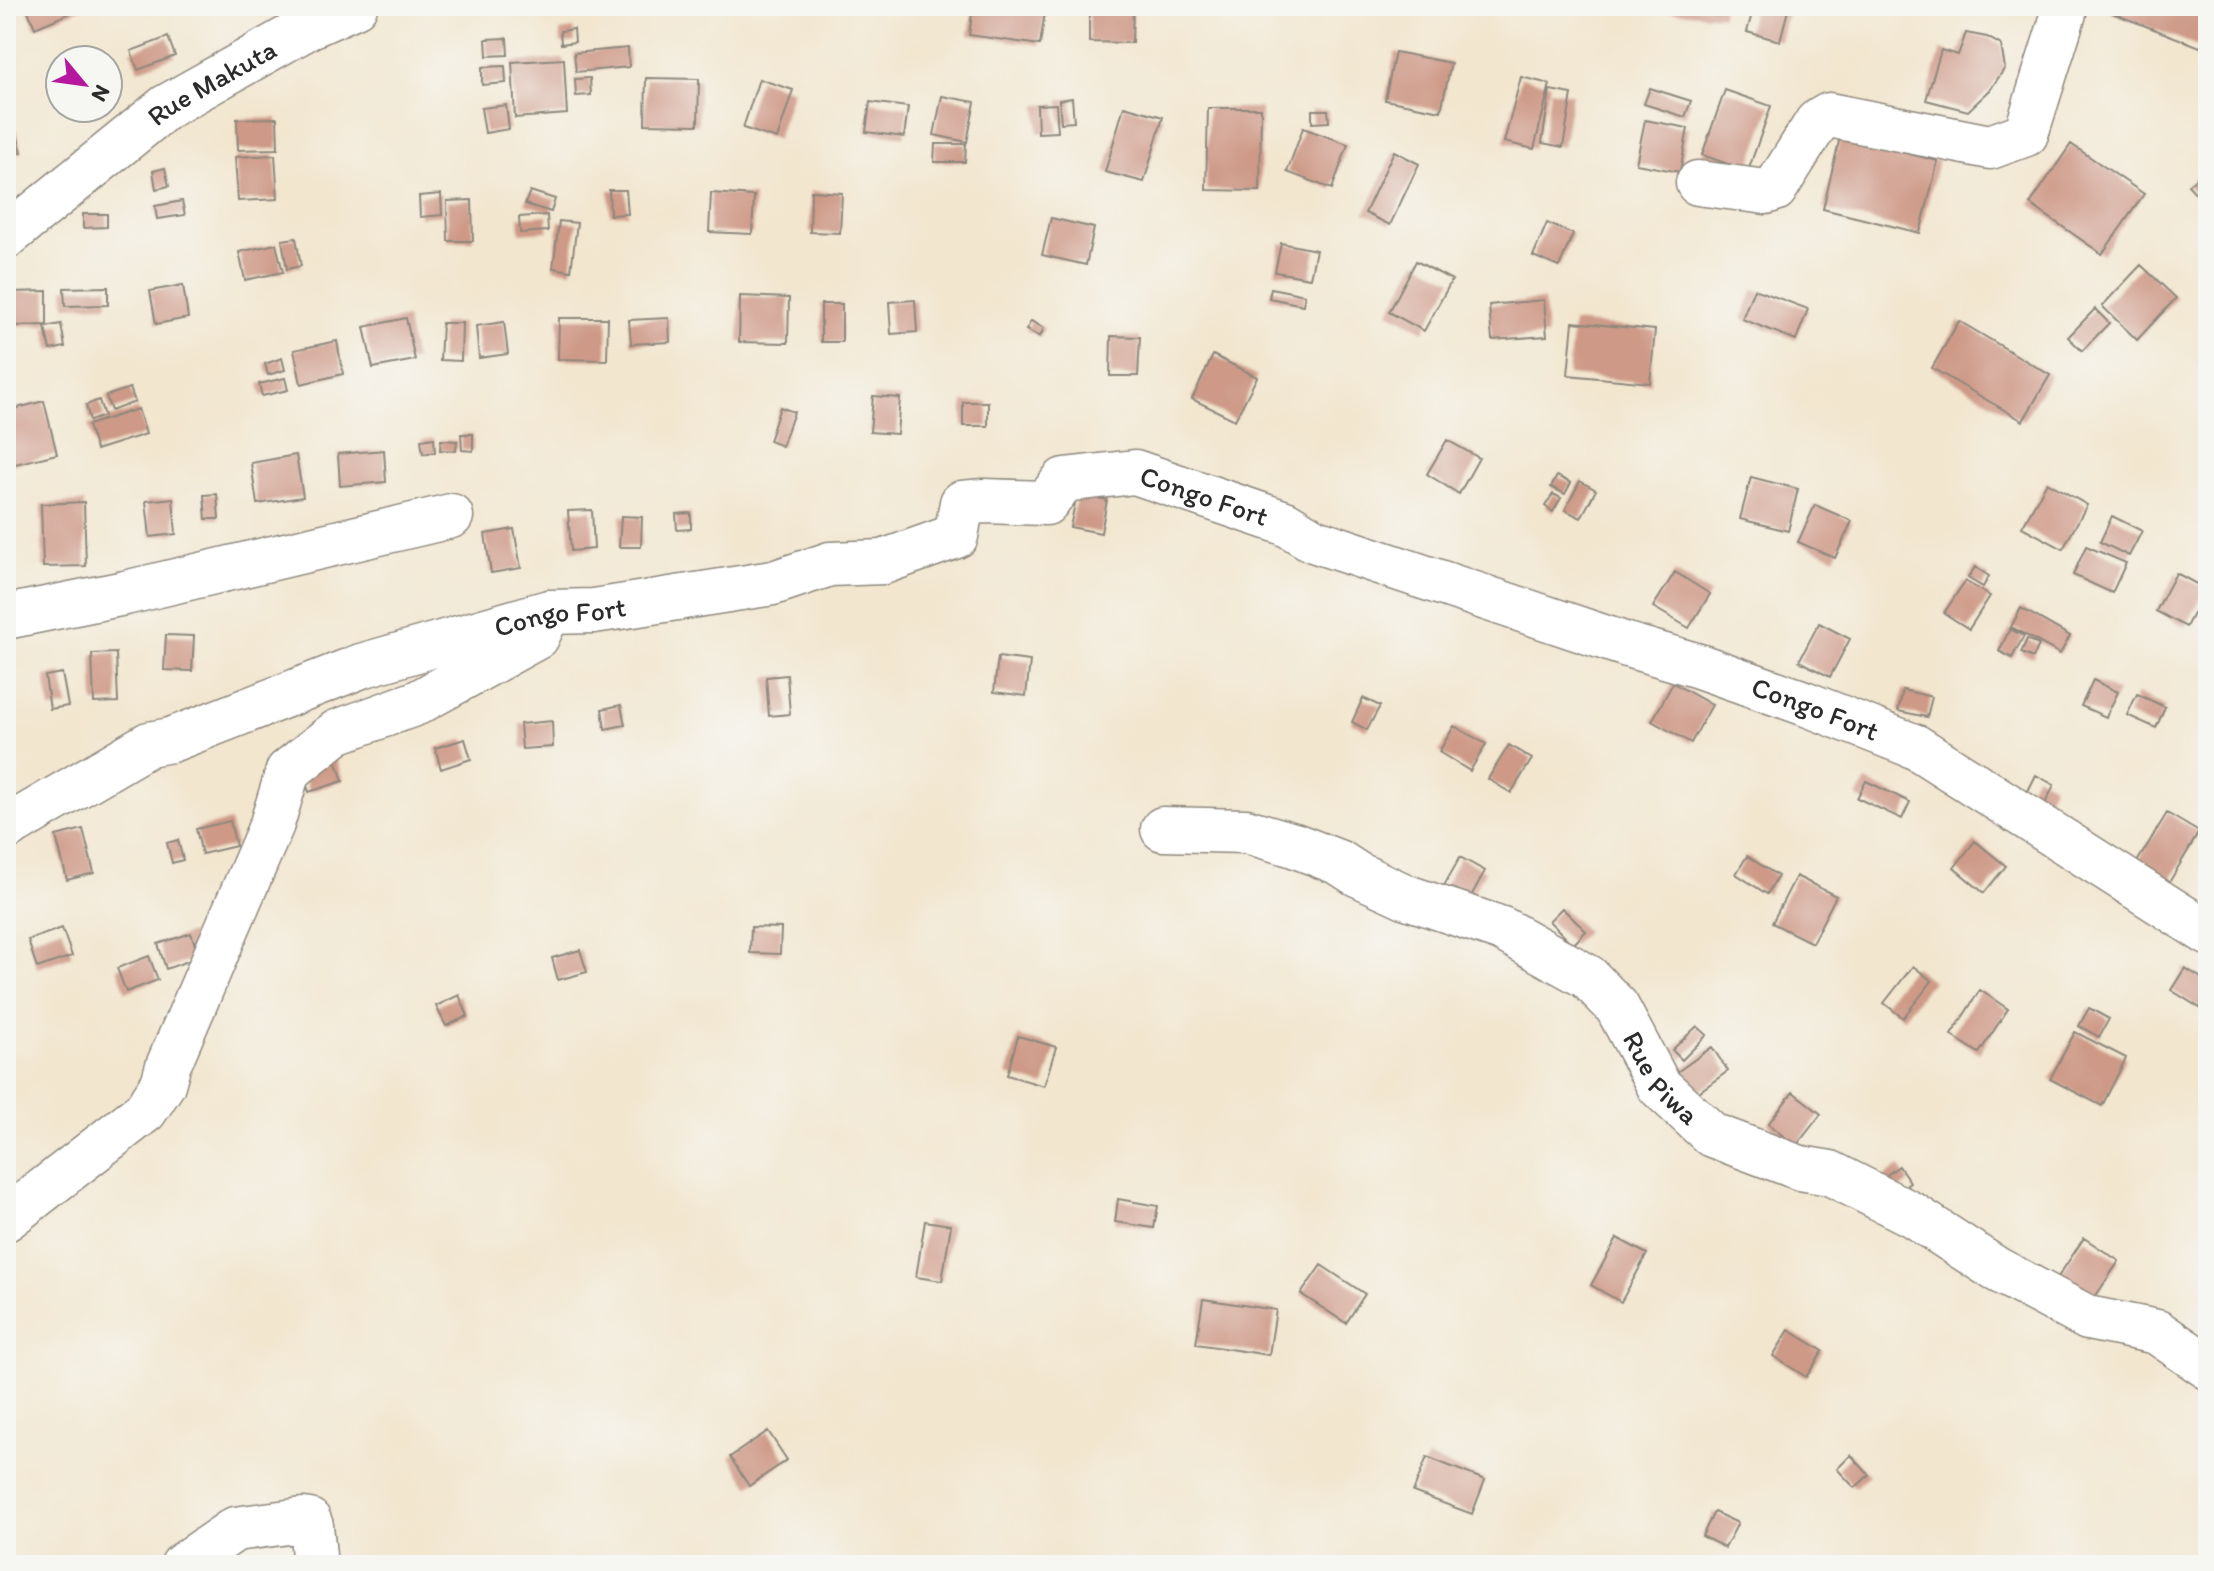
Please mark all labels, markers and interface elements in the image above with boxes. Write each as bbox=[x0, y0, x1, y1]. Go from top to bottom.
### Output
street label: Rue Makuta bbox=[140, 32, 282, 133]
north arrow bbox=[44, 44, 124, 124]
text: N bbox=[86, 80, 116, 106]
street label: Congo Fort bbox=[1136, 458, 1273, 533]
street label: Congo Fort bbox=[490, 589, 628, 644]
street label: Congo Fort bbox=[1747, 669, 1884, 748]
street label: Rue Piwa bbox=[1616, 1025, 1707, 1132]

